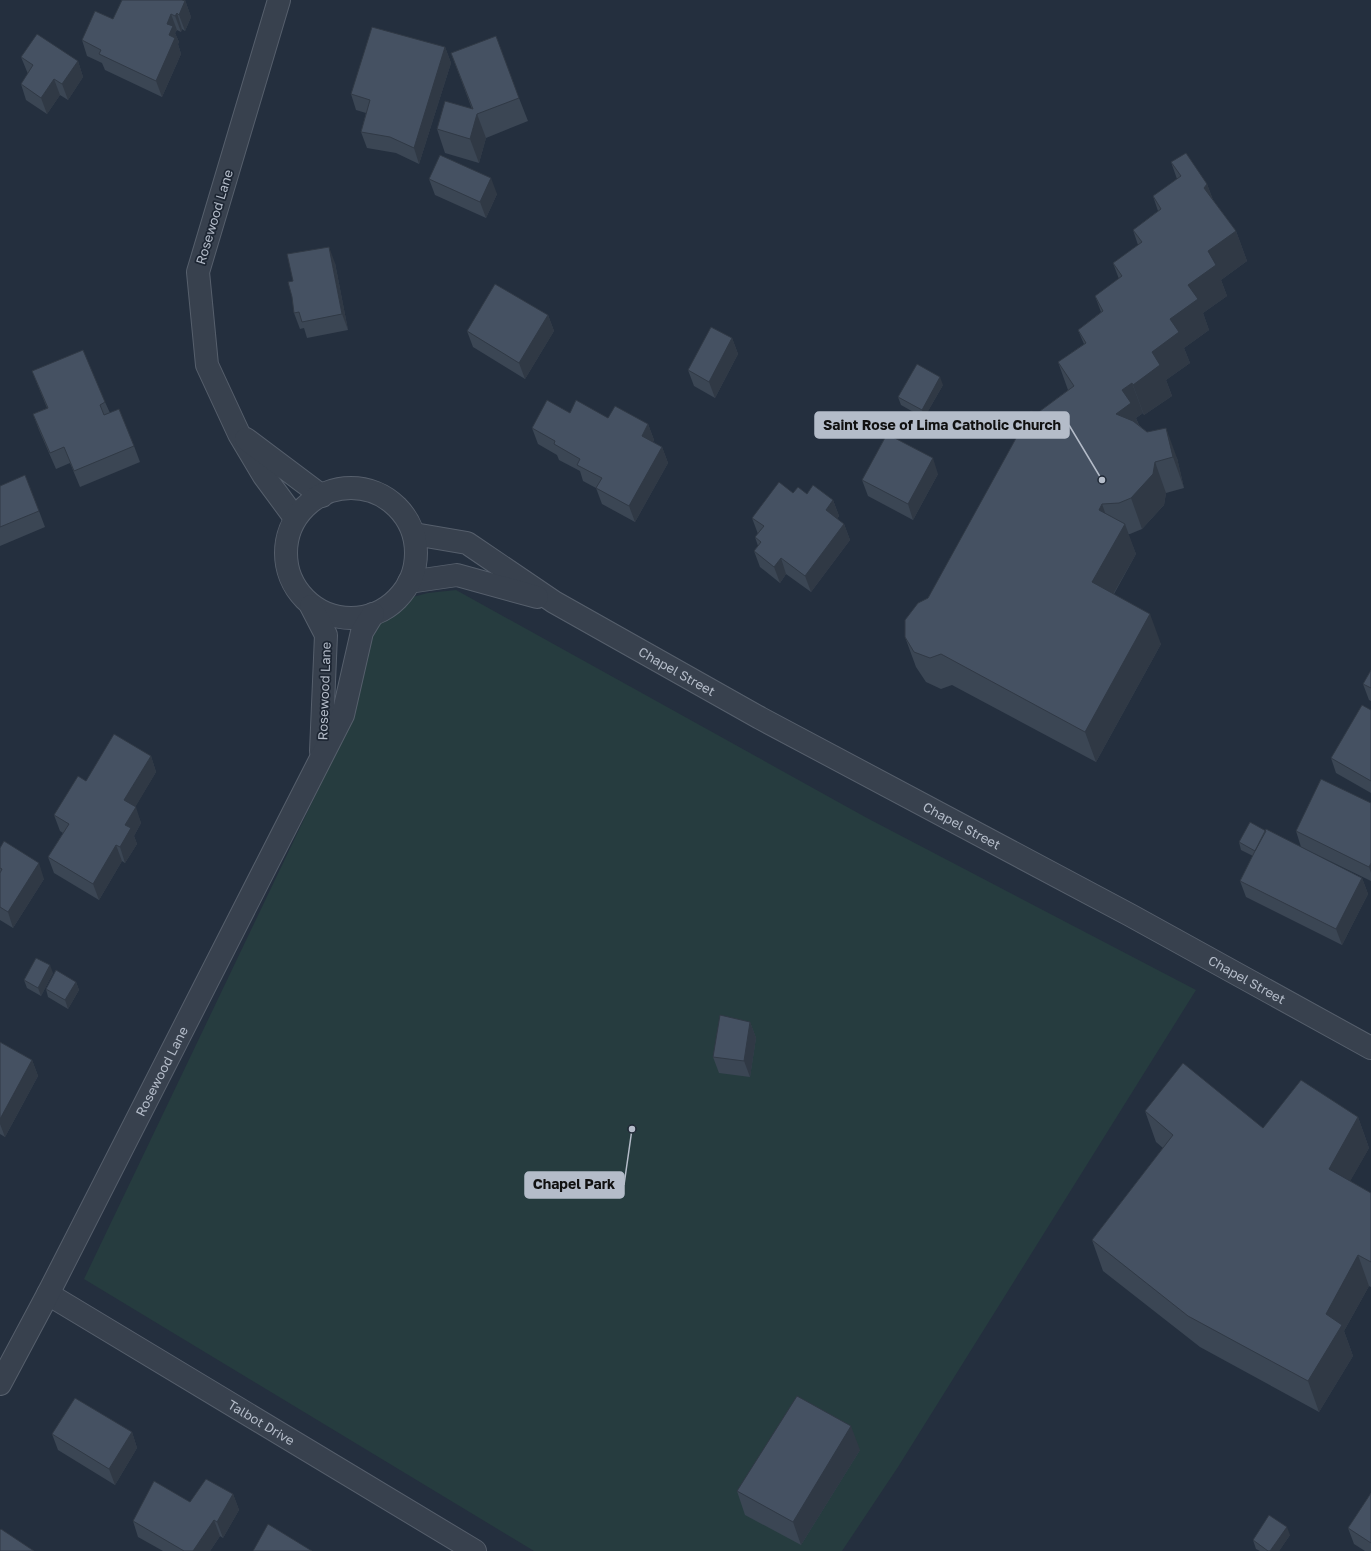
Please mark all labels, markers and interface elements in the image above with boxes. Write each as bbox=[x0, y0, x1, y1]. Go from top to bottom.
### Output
street label: Rosewood Lane bbox=[192, 168, 236, 266]
callout: Saint Rose of Lima Catholic Church bbox=[815, 412, 1069, 438]
text: Saint Rose of Lima Catholic Church bbox=[823, 416, 1061, 433]
street label: Rosewood Lane bbox=[314, 642, 334, 740]
street label: Chapel Street bbox=[636, 643, 718, 699]
street label: Chapel Street bbox=[920, 798, 1003, 853]
street label: Chapel Street bbox=[1206, 952, 1288, 1007]
street label: Rosewood Lane bbox=[132, 1024, 191, 1119]
callout: Chapel Park bbox=[525, 1172, 624, 1198]
text: Chapel Park bbox=[533, 1175, 615, 1192]
street label: Talbot Drive bbox=[225, 1396, 298, 1449]

